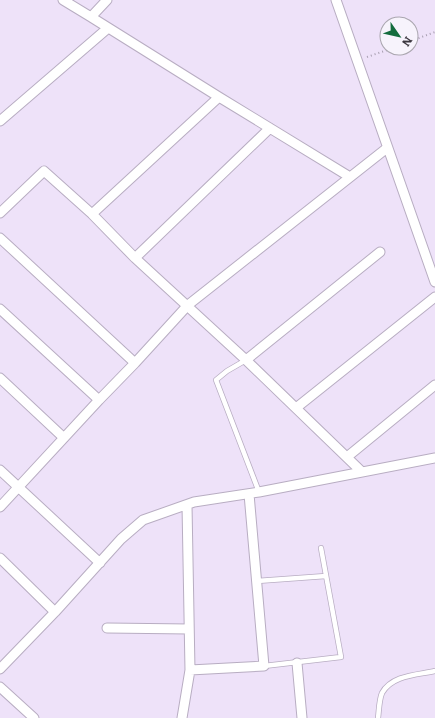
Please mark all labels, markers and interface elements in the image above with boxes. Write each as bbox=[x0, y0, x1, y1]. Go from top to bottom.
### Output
north arrow bbox=[379, 16, 419, 56]
text: N bbox=[399, 34, 417, 50]

